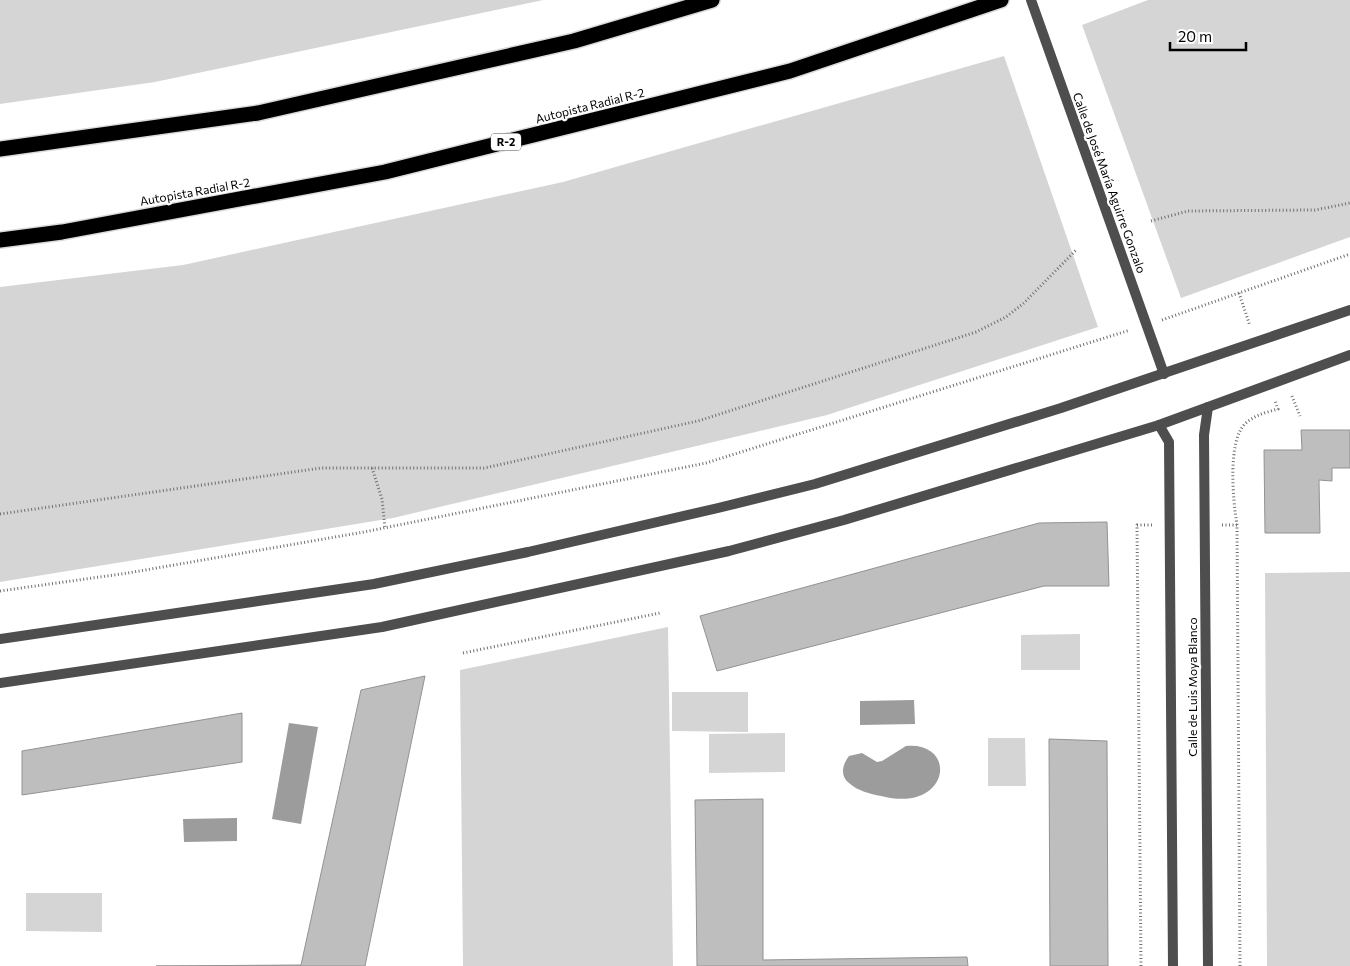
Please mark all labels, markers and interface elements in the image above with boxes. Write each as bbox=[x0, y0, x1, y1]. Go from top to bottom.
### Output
scale bar bbox=[1170, 20, 1246, 52]
text: 20 m bbox=[1178, 27, 1212, 45]
street label: Autopista Radial R-2 bbox=[534, 85, 646, 125]
street label: Calle de José María Aguirre Gonzalo bbox=[1070, 90, 1149, 275]
road number: R-2 bbox=[491, 134, 521, 150]
street label: Autopista Radial R-2 bbox=[139, 174, 251, 208]
street label: Calle de Luis Moya Blanco bbox=[1185, 617, 1199, 757]

